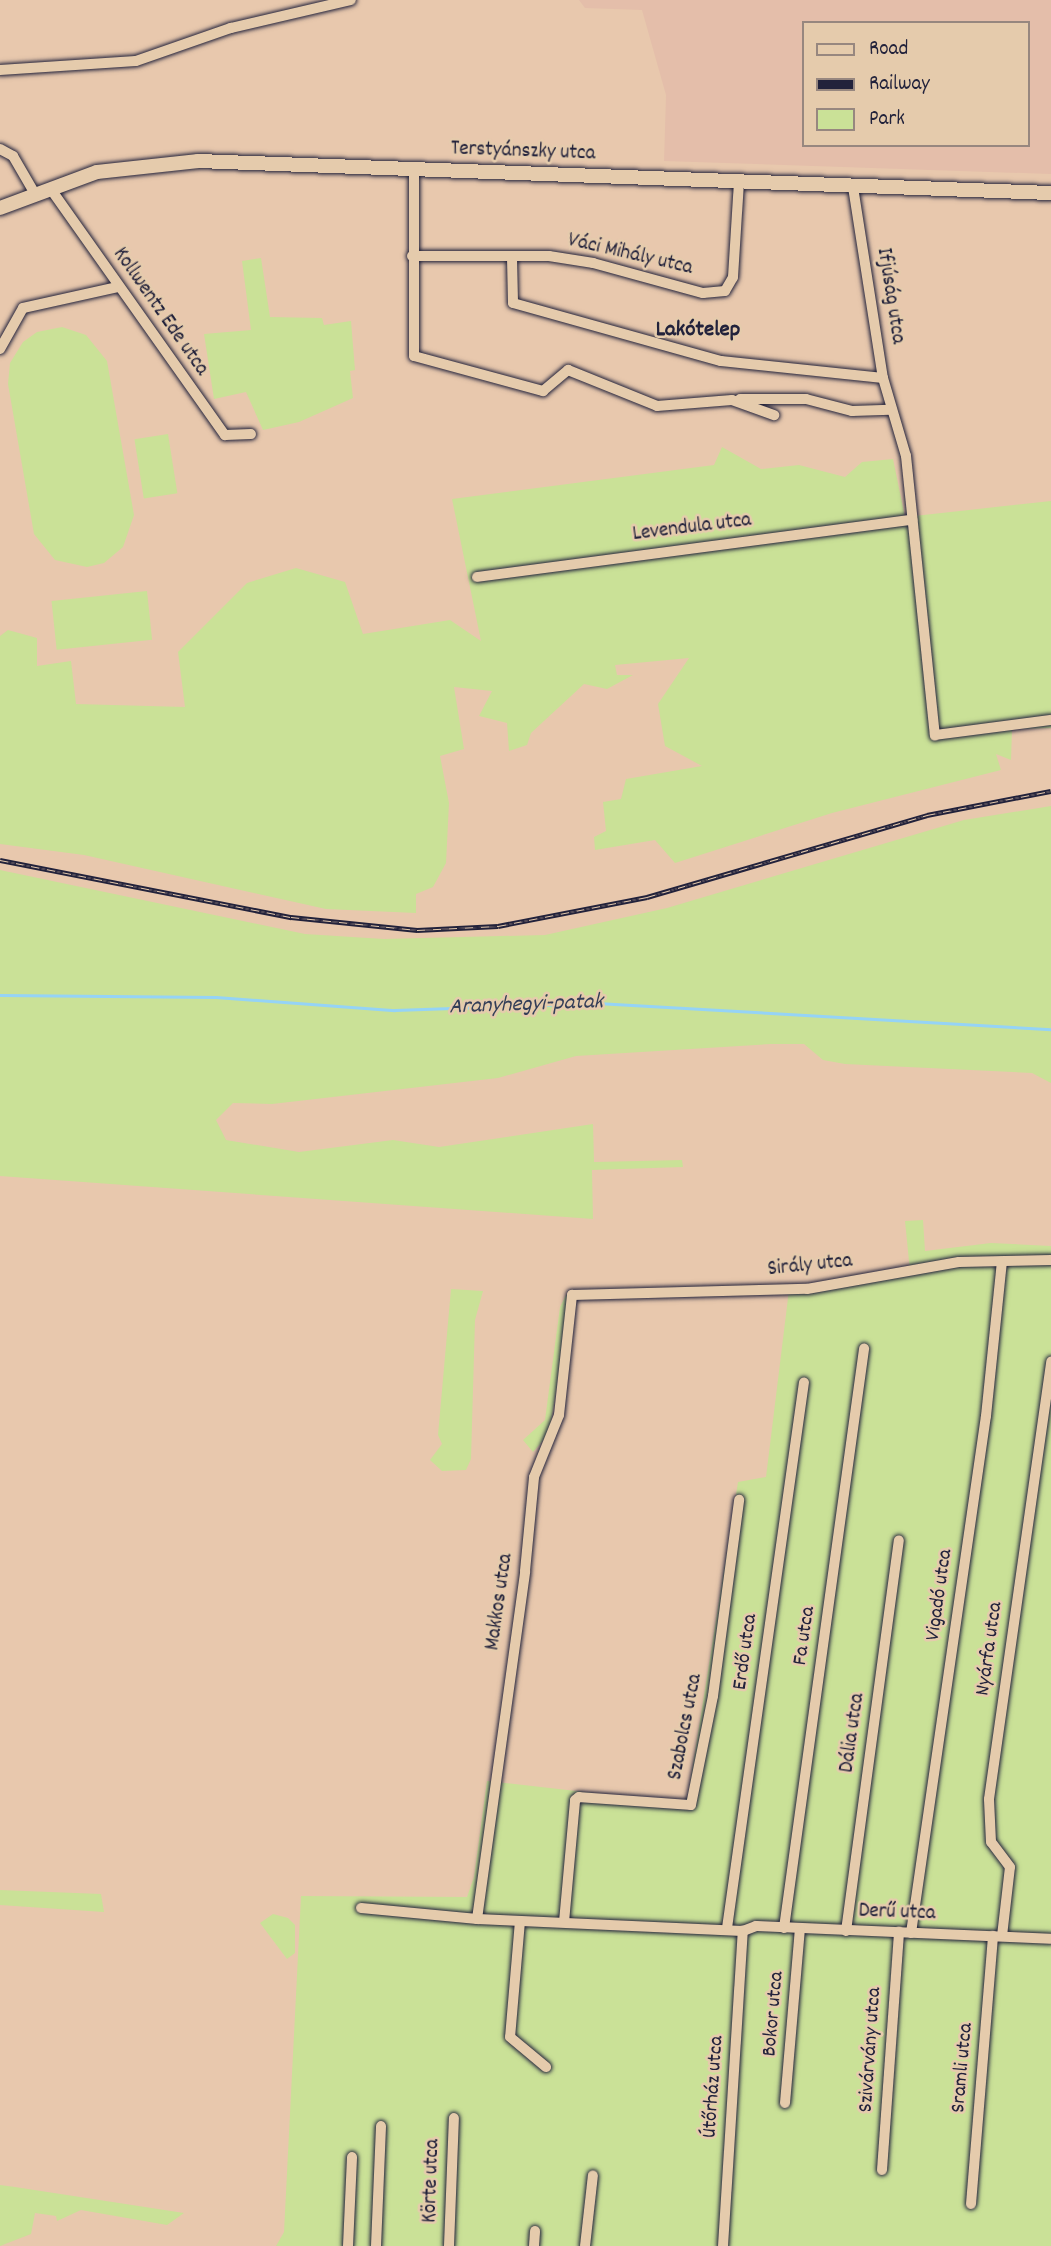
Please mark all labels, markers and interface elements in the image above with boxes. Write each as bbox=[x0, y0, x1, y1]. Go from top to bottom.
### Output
legend bbox=[802, 21, 1030, 147]
text: Road bbox=[869, 35, 908, 65]
text: Railway bbox=[869, 70, 930, 100]
text: Park bbox=[869, 105, 905, 135]
street label: Terstyánszky utca bbox=[450, 137, 596, 167]
street label: Váci Mihály utca bbox=[565, 228, 695, 282]
street label: Kollwentz Ede utca bbox=[106, 243, 214, 381]
street label: Ifjúság utca bbox=[870, 246, 910, 346]
district label: Lakótelep bbox=[656, 317, 740, 345]
street label: Levendula utca bbox=[631, 508, 753, 548]
water label: Aranyhegyi-patak bbox=[449, 990, 603, 1022]
street label: Sirály utca bbox=[767, 1249, 853, 1283]
street label: Vigadó utca bbox=[921, 1548, 959, 1642]
street label: Makkos utca bbox=[481, 1552, 519, 1652]
street label: Nyárfa utca bbox=[971, 1601, 1009, 1697]
street label: Fa utca bbox=[788, 1605, 822, 1667]
street label: Erdő utca bbox=[728, 1612, 764, 1692]
street label: Szabolcs utca bbox=[663, 1672, 709, 1782]
street label: Dália utca bbox=[835, 1692, 871, 1774]
street label: Derű utca bbox=[858, 1899, 936, 1927]
street label: Bokor utca bbox=[758, 1971, 790, 2057]
street label: Szivárvány utca bbox=[854, 1987, 888, 2113]
street label: Sramli utca bbox=[947, 2022, 979, 2114]
street label: Útőrház utca bbox=[698, 2035, 730, 2139]
street label: Körte utca bbox=[418, 2139, 446, 2223]

